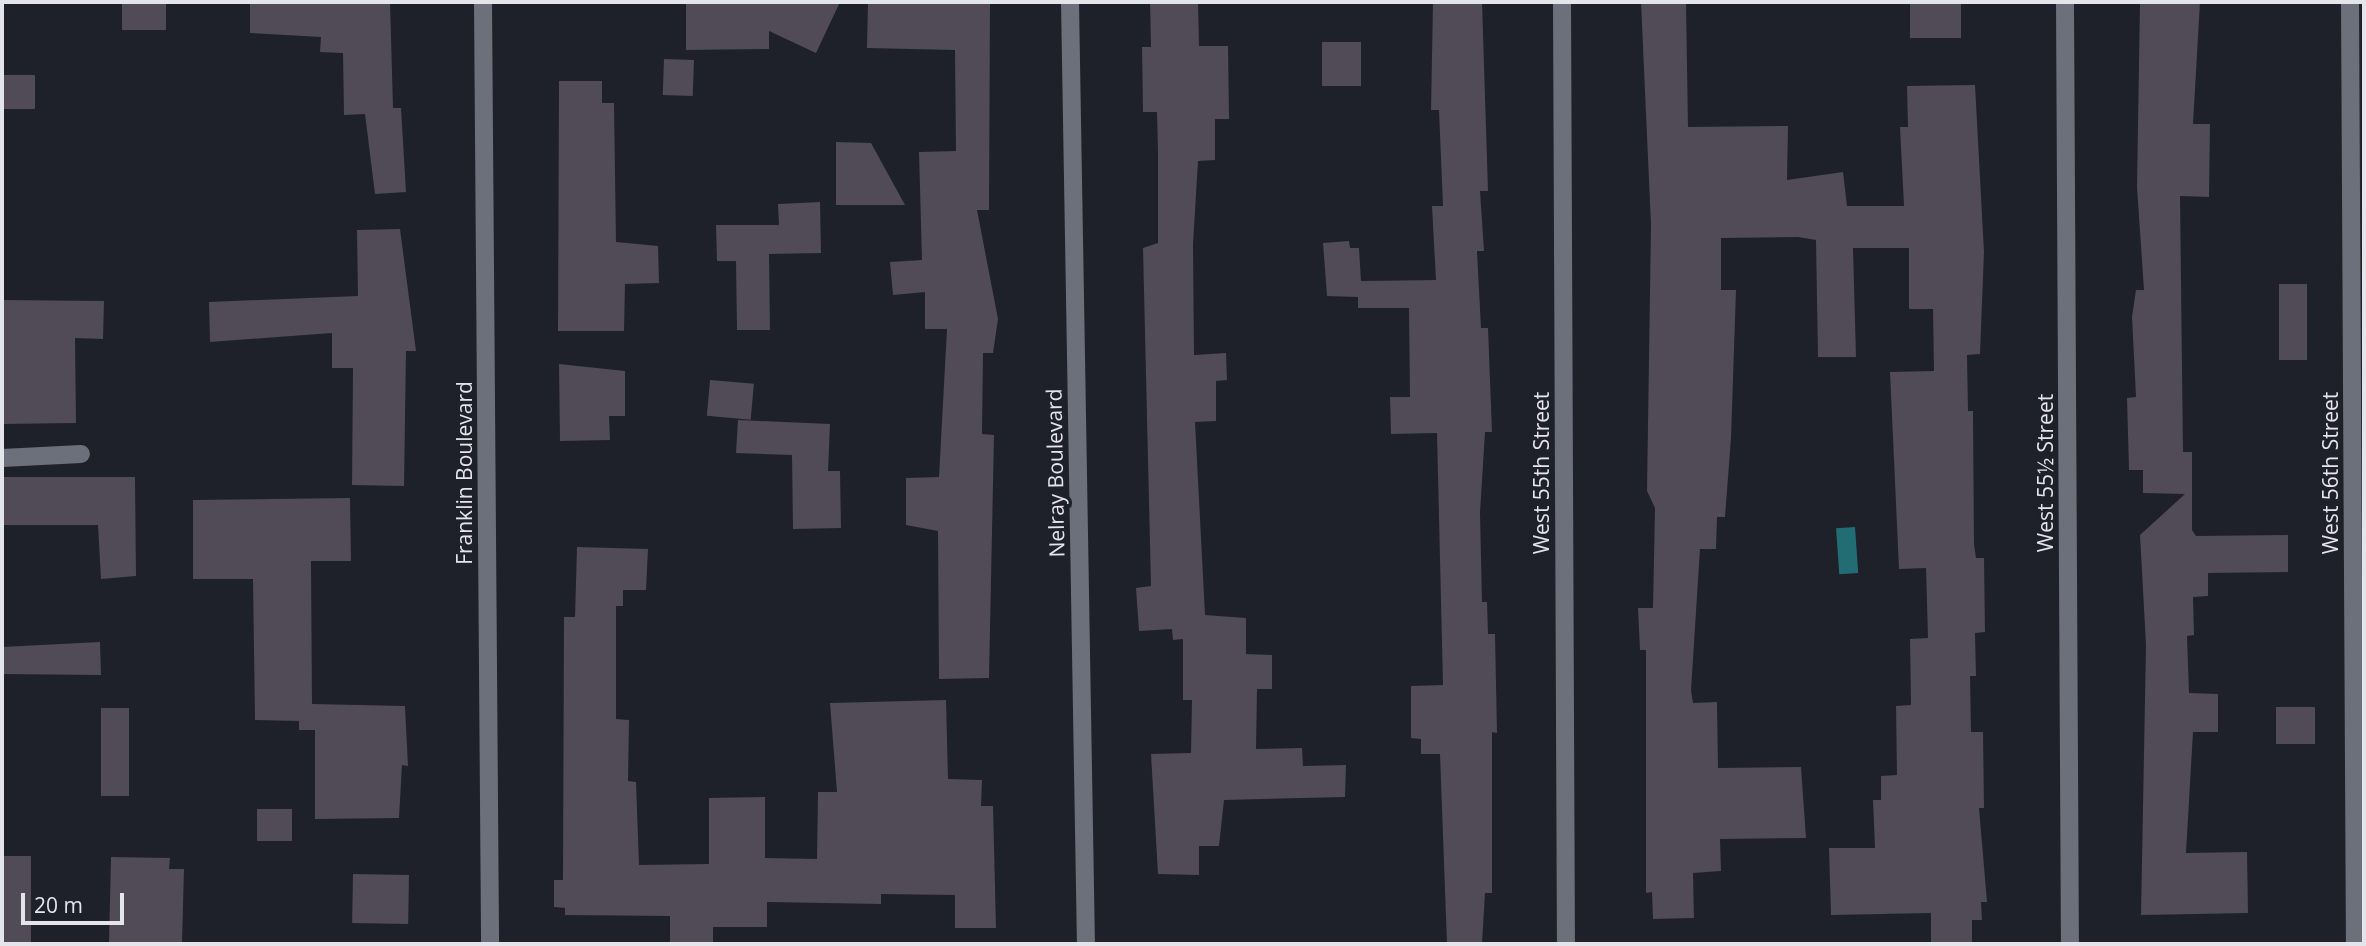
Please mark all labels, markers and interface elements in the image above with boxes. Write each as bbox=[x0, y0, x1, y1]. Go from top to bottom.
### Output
street label: Franklin Boulevard bbox=[451, 381, 477, 565]
street label: Nelray Boulevard bbox=[1041, 388, 1069, 558]
street label: West 55th Street bbox=[1528, 392, 1554, 554]
street label: West 56th Street bbox=[2317, 392, 2343, 554]
street label: West 55½ Street bbox=[2032, 394, 2058, 552]
scale bar bbox=[24, 880, 128, 924]
text: 20 m bbox=[34, 891, 83, 919]

